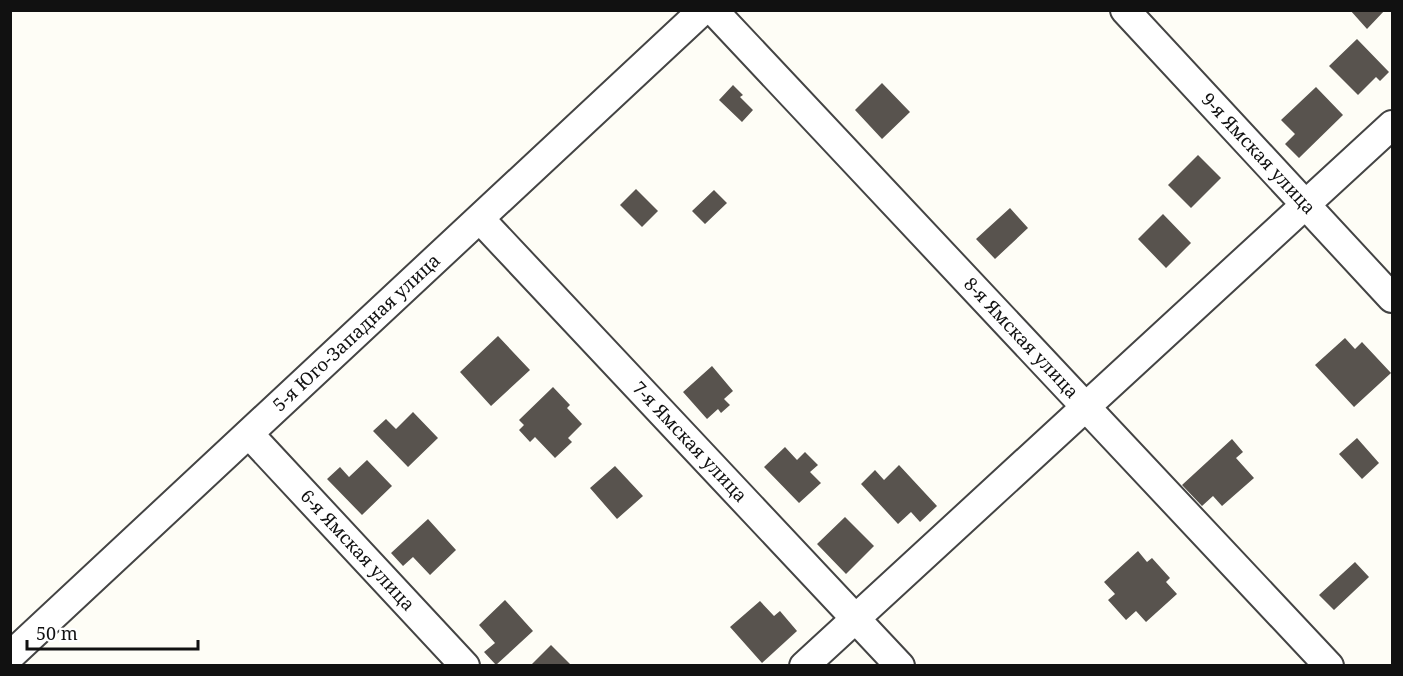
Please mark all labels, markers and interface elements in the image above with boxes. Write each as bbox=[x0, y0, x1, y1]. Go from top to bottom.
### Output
street label: 9-я Ямская улица bbox=[1197, 87, 1321, 219]
street label: 5-я Юго-Западная улица bbox=[267, 248, 445, 416]
street label: 8-я Ямская улица bbox=[959, 272, 1084, 403]
street label: 7-я Ямская улица bbox=[628, 376, 753, 507]
street label: 6-я Ямская улица bbox=[296, 484, 421, 616]
scale bar bbox=[27, 613, 198, 651]
text: 50 m bbox=[36, 621, 78, 645]

